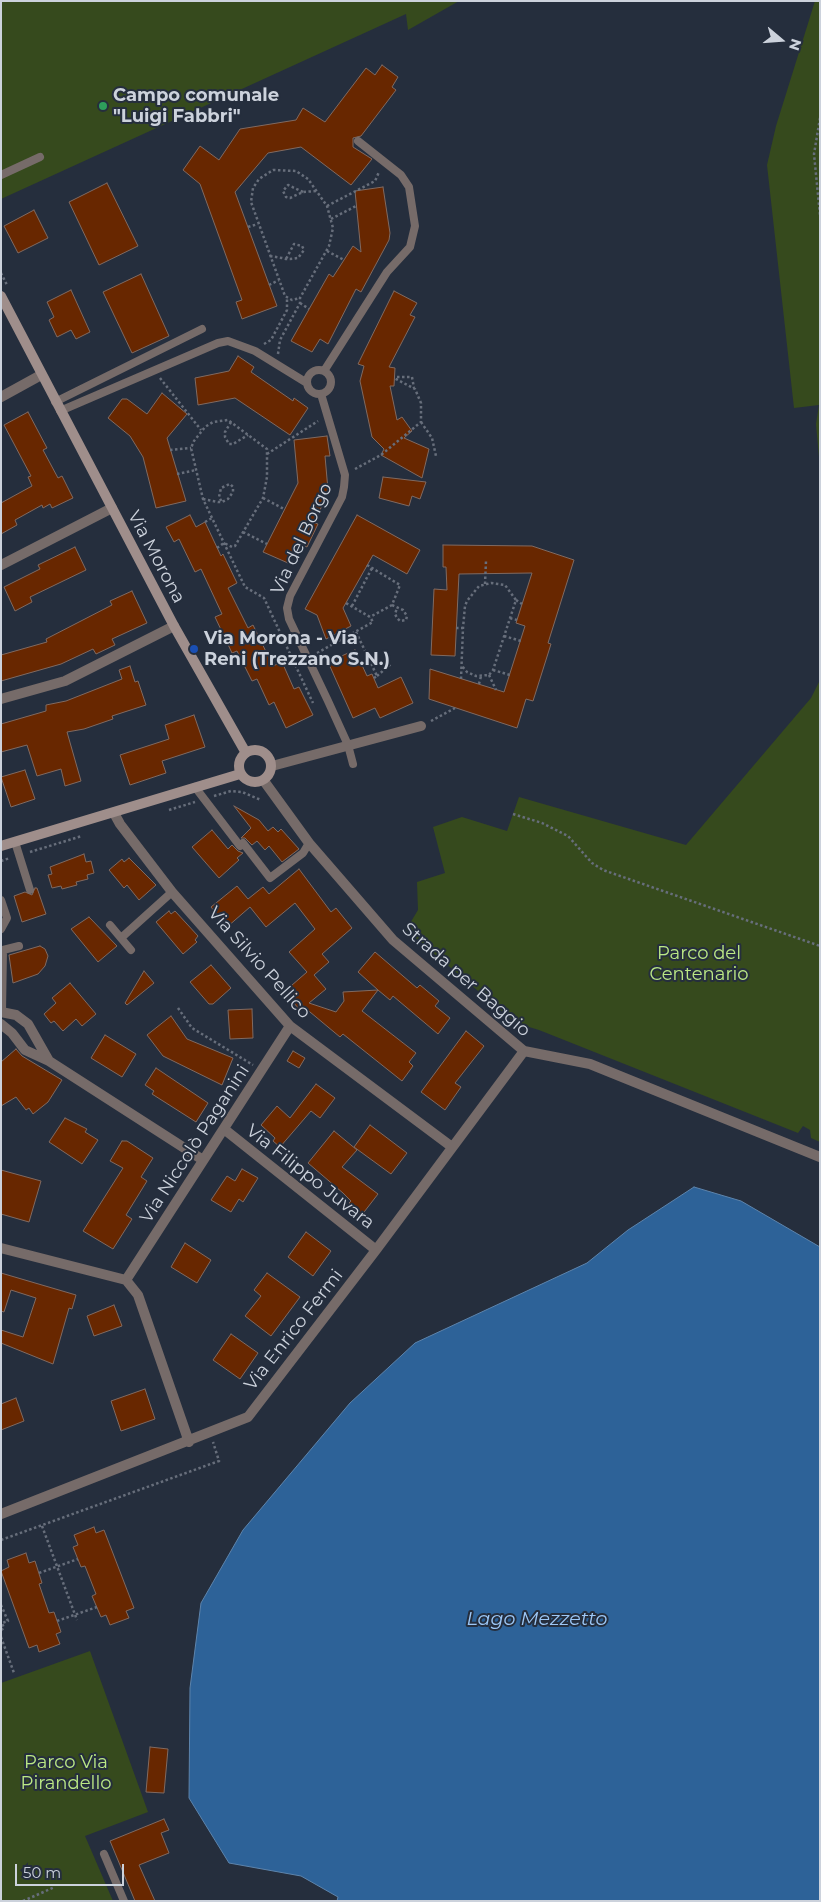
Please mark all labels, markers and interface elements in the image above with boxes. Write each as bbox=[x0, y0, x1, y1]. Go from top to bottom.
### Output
north arrow bbox=[756, 15, 806, 65]
text: N bbox=[785, 36, 806, 53]
place label: Campo comunale "Luigi Fabbri" bbox=[113, 85, 279, 128]
marker: Campo comunale "Luigi Fabbri" bbox=[97, 100, 109, 112]
street label: Via del Borgo bbox=[267, 480, 337, 598]
street label: Via Morona bbox=[123, 507, 189, 607]
place label: Via Morona - Via Reni (Trezzano S.N.) bbox=[204, 628, 390, 670]
marker: Via Morona - Via Reni (Trezzano S.N.) bbox=[188, 643, 200, 655]
street label: Via Silvio Pellico bbox=[203, 903, 315, 1023]
street label: Strada per Baggio bbox=[397, 918, 535, 1042]
park label: Parco del Centenario bbox=[649, 943, 749, 986]
street label: Via Niccolò Paganini bbox=[136, 1061, 254, 1227]
street label: Via Filippo Juvara bbox=[241, 1120, 379, 1234]
street label: Via Enrico Fermi bbox=[240, 1265, 348, 1395]
water label: Lago Mezzetto bbox=[467, 1608, 607, 1630]
park label: Parco Via Pirandello bbox=[20, 1752, 112, 1795]
scale bar bbox=[18, 1854, 126, 1886]
text: 50 m bbox=[23, 1863, 61, 1882]

